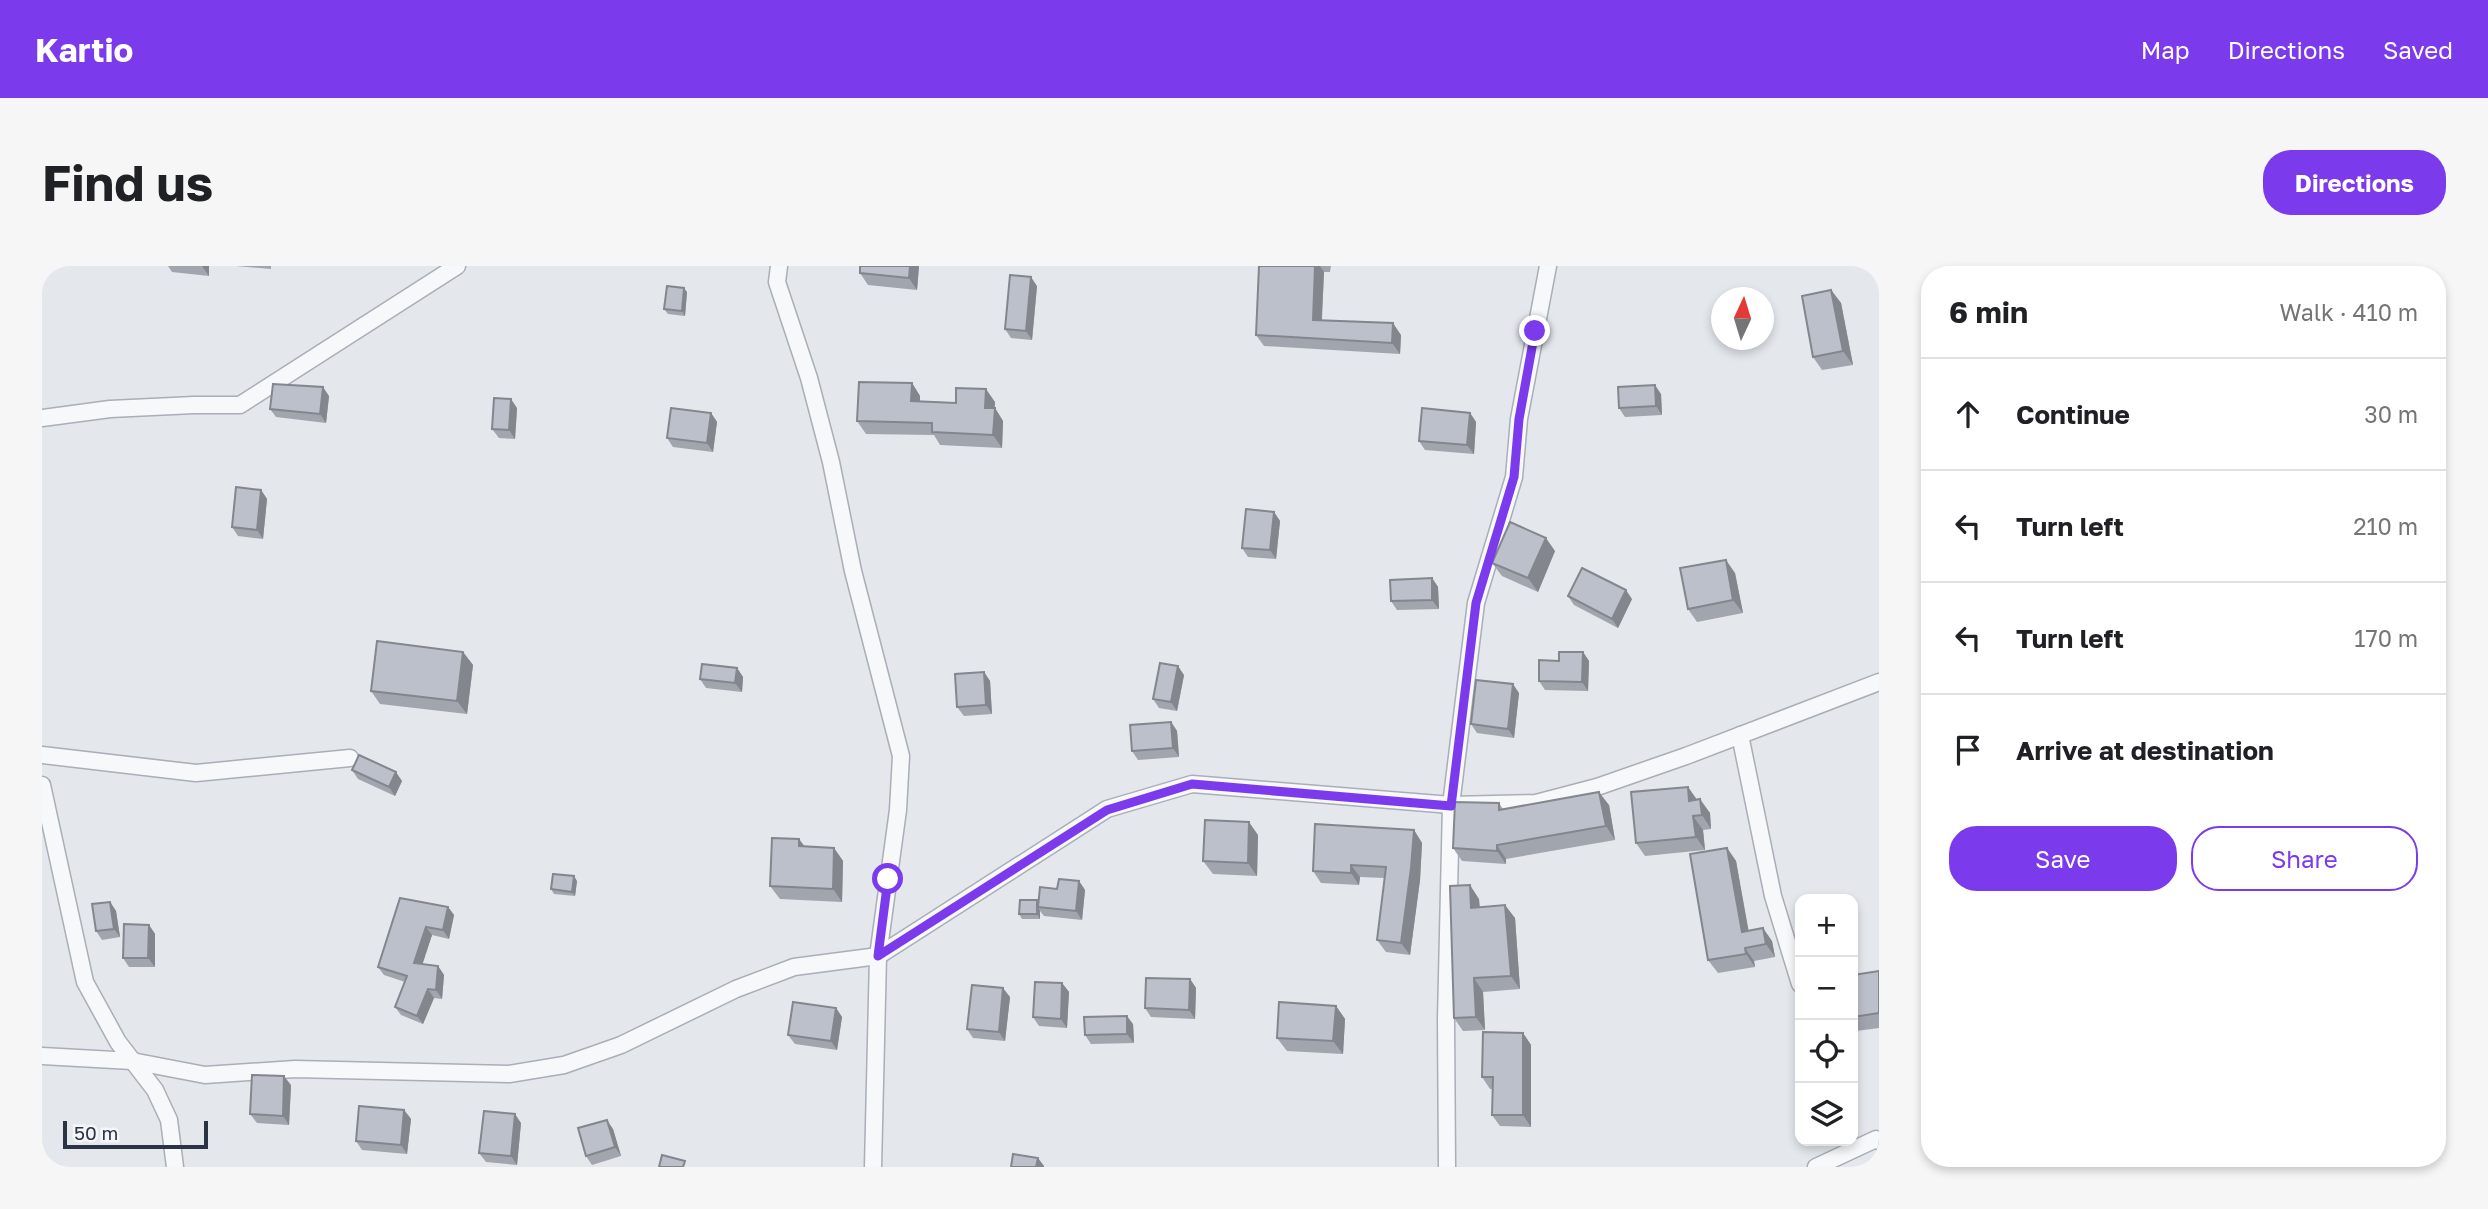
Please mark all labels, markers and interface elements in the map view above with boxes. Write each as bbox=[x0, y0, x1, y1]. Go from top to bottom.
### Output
text: Kartio bbox=[35, 30, 133, 69]
text: Map bbox=[2141, 35, 2190, 64]
text: Directions bbox=[2228, 35, 2345, 64]
text: Saved bbox=[2383, 35, 2453, 64]
button: Directions bbox=[2263, 150, 2446, 215]
text: Find us bbox=[42, 153, 213, 212]
north arrow bbox=[1711, 287, 1774, 350]
text: 6 min bbox=[1949, 294, 2028, 330]
text: Walk · 410 m bbox=[2280, 298, 2418, 326]
route end bbox=[1519, 315, 1550, 346]
icon: ahead bbox=[1949, 395, 1987, 433]
text: Continue bbox=[2016, 399, 2130, 430]
text: 30 m bbox=[2364, 400, 2418, 428]
icon: left bbox=[1949, 507, 1987, 545]
text: Turn left bbox=[2016, 511, 2124, 542]
text: 210 m bbox=[2353, 512, 2418, 540]
icon: left bbox=[1949, 619, 1987, 657]
text: Turn left bbox=[2016, 623, 2124, 654]
text: 170 m bbox=[2354, 624, 2418, 652]
icon: arrive bbox=[1949, 731, 1987, 769]
text: Arrive at destination bbox=[2016, 735, 2274, 766]
button: Save bbox=[1949, 826, 2177, 891]
button: Share bbox=[2191, 826, 2418, 891]
route start bbox=[872, 863, 903, 894]
map controls bbox=[1795, 894, 1858, 1146]
button: + bbox=[1795, 894, 1858, 957]
button: − bbox=[1795, 957, 1858, 1020]
button: locate bbox=[1795, 1020, 1858, 1083]
button: layers bbox=[1795, 1083, 1858, 1146]
scale bar bbox=[63, 1118, 208, 1150]
text: 50 m bbox=[74, 1121, 118, 1144]

